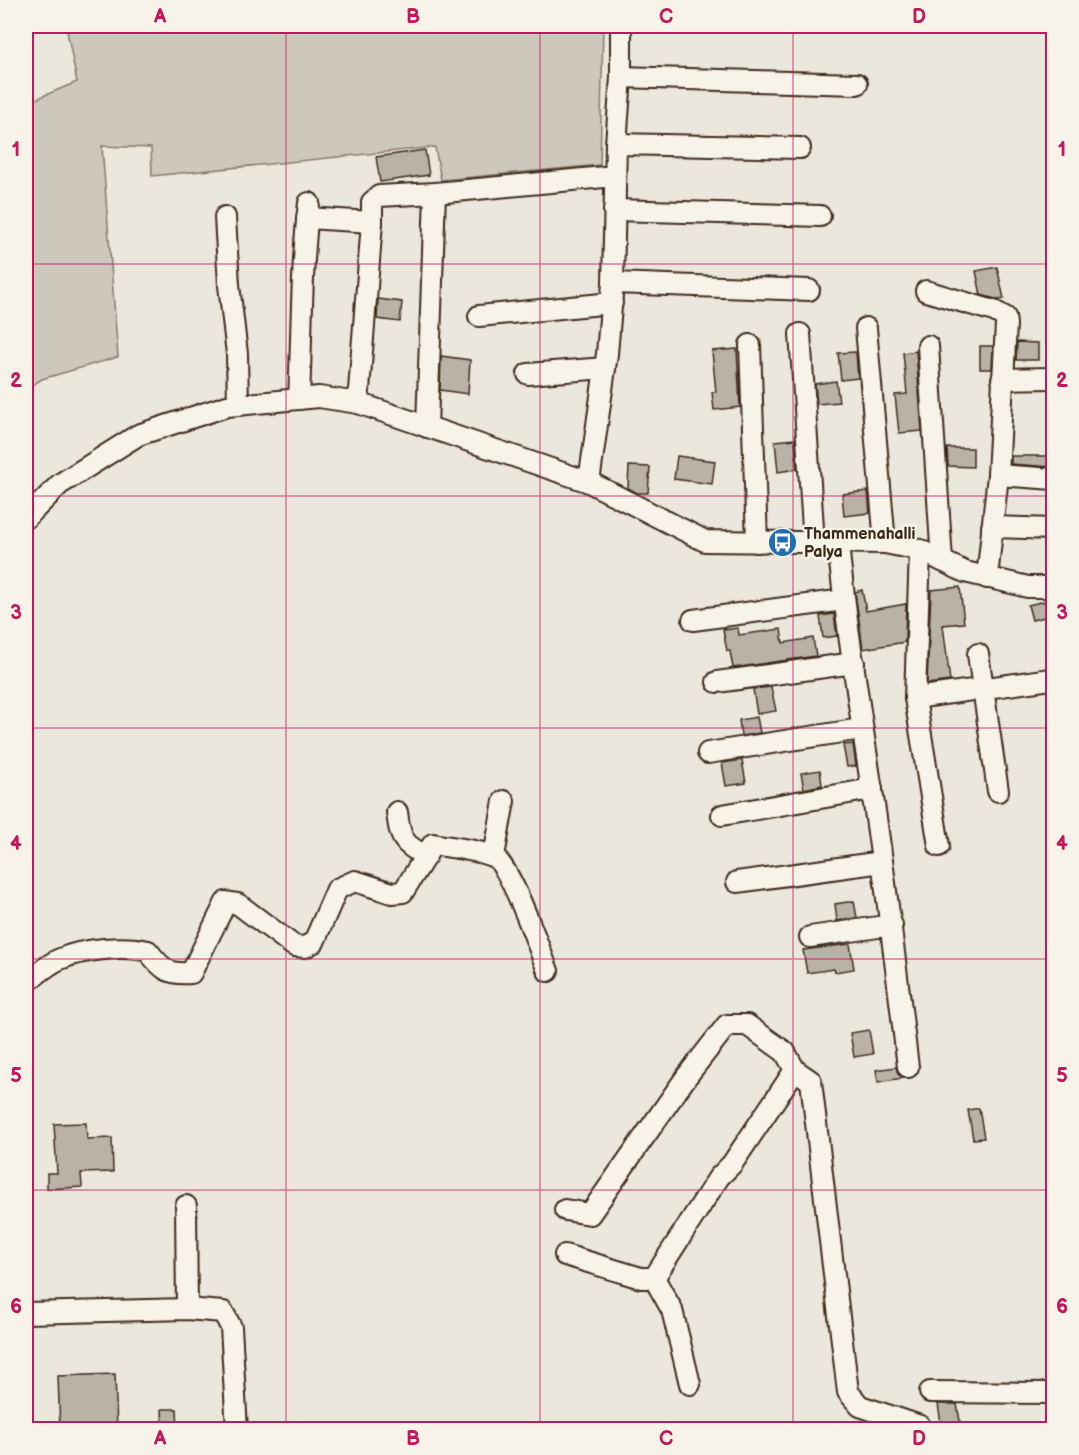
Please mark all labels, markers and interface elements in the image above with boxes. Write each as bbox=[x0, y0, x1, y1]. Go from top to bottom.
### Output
text: A bbox=[153, 5, 167, 29]
text: B bbox=[406, 5, 420, 29]
text: C bbox=[659, 5, 673, 29]
text: D bbox=[912, 5, 926, 29]
text: 1 bbox=[12, 138, 20, 162]
text: 1 bbox=[1058, 138, 1066, 162]
text: 2 bbox=[10, 369, 22, 393]
text: 2 bbox=[1056, 369, 1068, 393]
place label: Thammenahalli Palya bbox=[804, 525, 916, 562]
bus stop icon: Thammenahalli Palya bbox=[767, 527, 799, 559]
text: 3 bbox=[10, 601, 22, 625]
text: 3 bbox=[1056, 601, 1068, 625]
text: 4 bbox=[10, 832, 22, 856]
text: 4 bbox=[1056, 832, 1068, 856]
text: 5 bbox=[10, 1064, 22, 1088]
text: 5 bbox=[1056, 1064, 1068, 1088]
text: 6 bbox=[10, 1295, 22, 1319]
text: 6 bbox=[1056, 1295, 1068, 1319]
text: A bbox=[153, 1427, 167, 1451]
text: B bbox=[406, 1427, 420, 1451]
text: C bbox=[659, 1427, 673, 1451]
text: D bbox=[912, 1427, 926, 1451]

